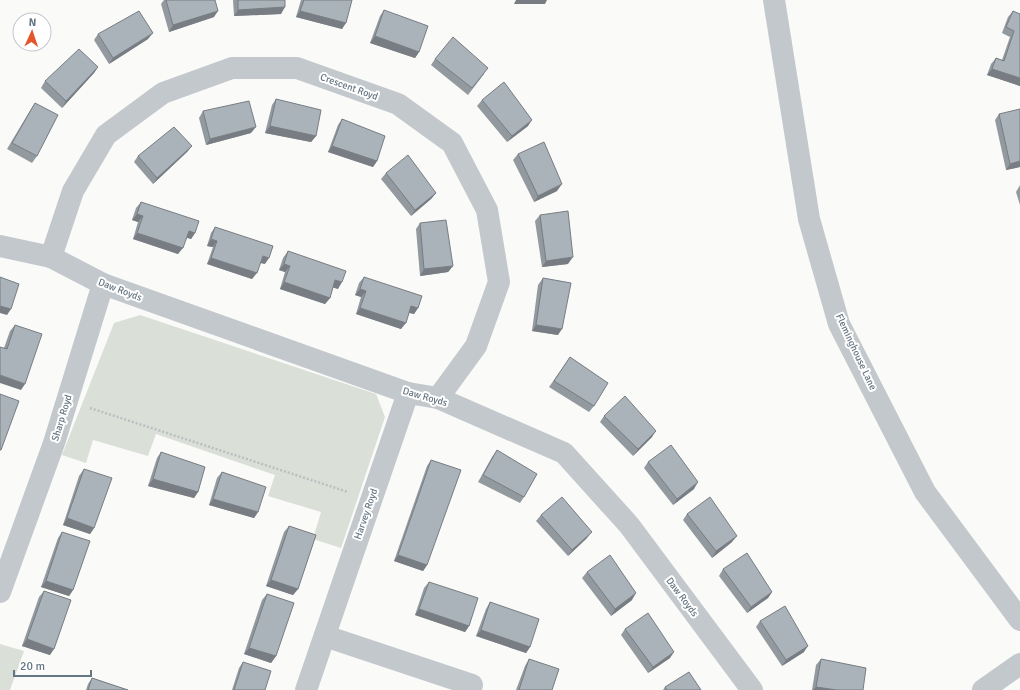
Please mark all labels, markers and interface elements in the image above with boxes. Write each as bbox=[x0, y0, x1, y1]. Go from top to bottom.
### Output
north arrow bbox=[12, 12, 52, 52]
text: N bbox=[28, 16, 37, 29]
street label: Crescent Royd bbox=[318, 71, 380, 103]
street label: Daw Royds bbox=[96, 276, 144, 304]
street label: Fleminghouse Lane bbox=[833, 312, 879, 392]
street label: Daw Royds bbox=[401, 385, 449, 409]
street label: Sharp Royd bbox=[49, 393, 75, 443]
street label: Harvey Royd bbox=[352, 487, 380, 541]
street label: Daw Royds bbox=[663, 575, 701, 619]
scale bar bbox=[14, 652, 91, 678]
text: 20 m bbox=[20, 659, 45, 674]

